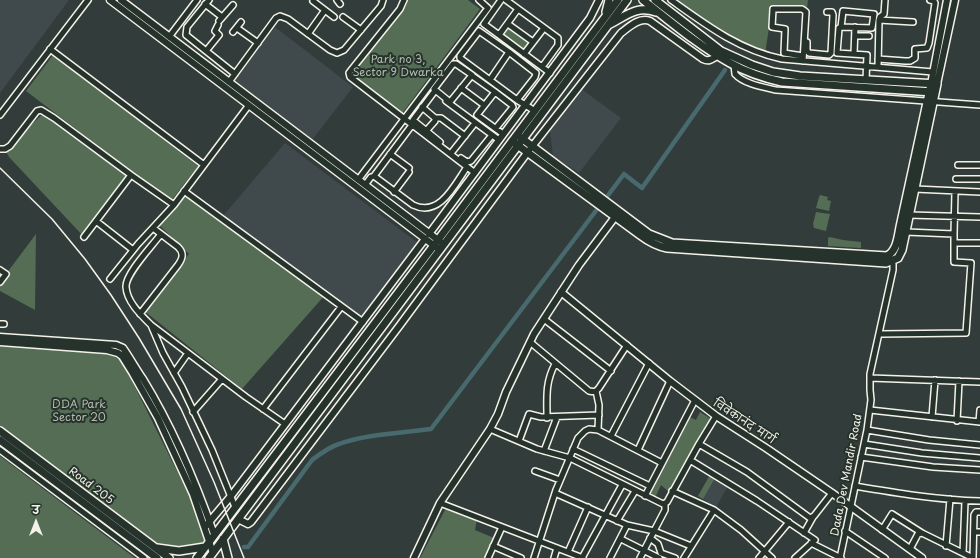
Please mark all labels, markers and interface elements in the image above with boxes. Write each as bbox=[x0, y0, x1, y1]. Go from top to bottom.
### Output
park label: Park no 3, Sector 9 Dwarka bbox=[352, 53, 444, 79]
street label: विवेकानंद मार्ग bbox=[710, 397, 778, 447]
park label: DDA Park Sector 20 bbox=[52, 398, 106, 424]
street label: Dada Dev Mandir Road bbox=[829, 413, 865, 537]
street label: Road 205 bbox=[66, 465, 116, 507]
text: उ bbox=[32, 501, 40, 518]
north arrow bbox=[16, 502, 56, 542]

